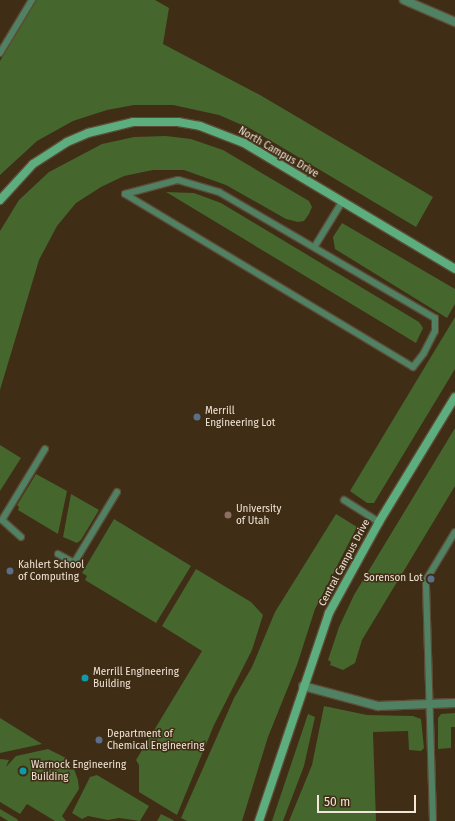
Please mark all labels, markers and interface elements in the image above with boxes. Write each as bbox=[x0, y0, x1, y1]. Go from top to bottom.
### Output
street label: North Campus Drive bbox=[236, 125, 320, 181]
place label: Merrill Engineering Lot bbox=[205, 405, 275, 428]
marker: Merrill Engineering Lot bbox=[192, 412, 202, 422]
place label: University of Utah bbox=[236, 503, 281, 526]
marker: University of Utah bbox=[223, 510, 233, 520]
street label: Central Campus Drive bbox=[317, 517, 373, 609]
place label: Kahlert School of Computing bbox=[18, 559, 84, 582]
marker: Kahlert School of Computing bbox=[5, 566, 15, 576]
place label: Sorenson Lot bbox=[364, 573, 423, 585]
marker: Sorenson Lot bbox=[426, 574, 436, 584]
place label: Merrill Engineering Building bbox=[93, 666, 179, 690]
marker: Merrill Engineering Building bbox=[80, 673, 90, 683]
place label: Department of Chemical Engineering bbox=[107, 728, 204, 752]
marker: Department of Chemical Engineering bbox=[94, 735, 104, 745]
place label: Warnock Engineering Building bbox=[31, 759, 126, 782]
marker: Warnock Engineering Building bbox=[18, 766, 28, 776]
scale bar bbox=[319, 787, 418, 813]
text: 50 m bbox=[324, 795, 350, 809]

